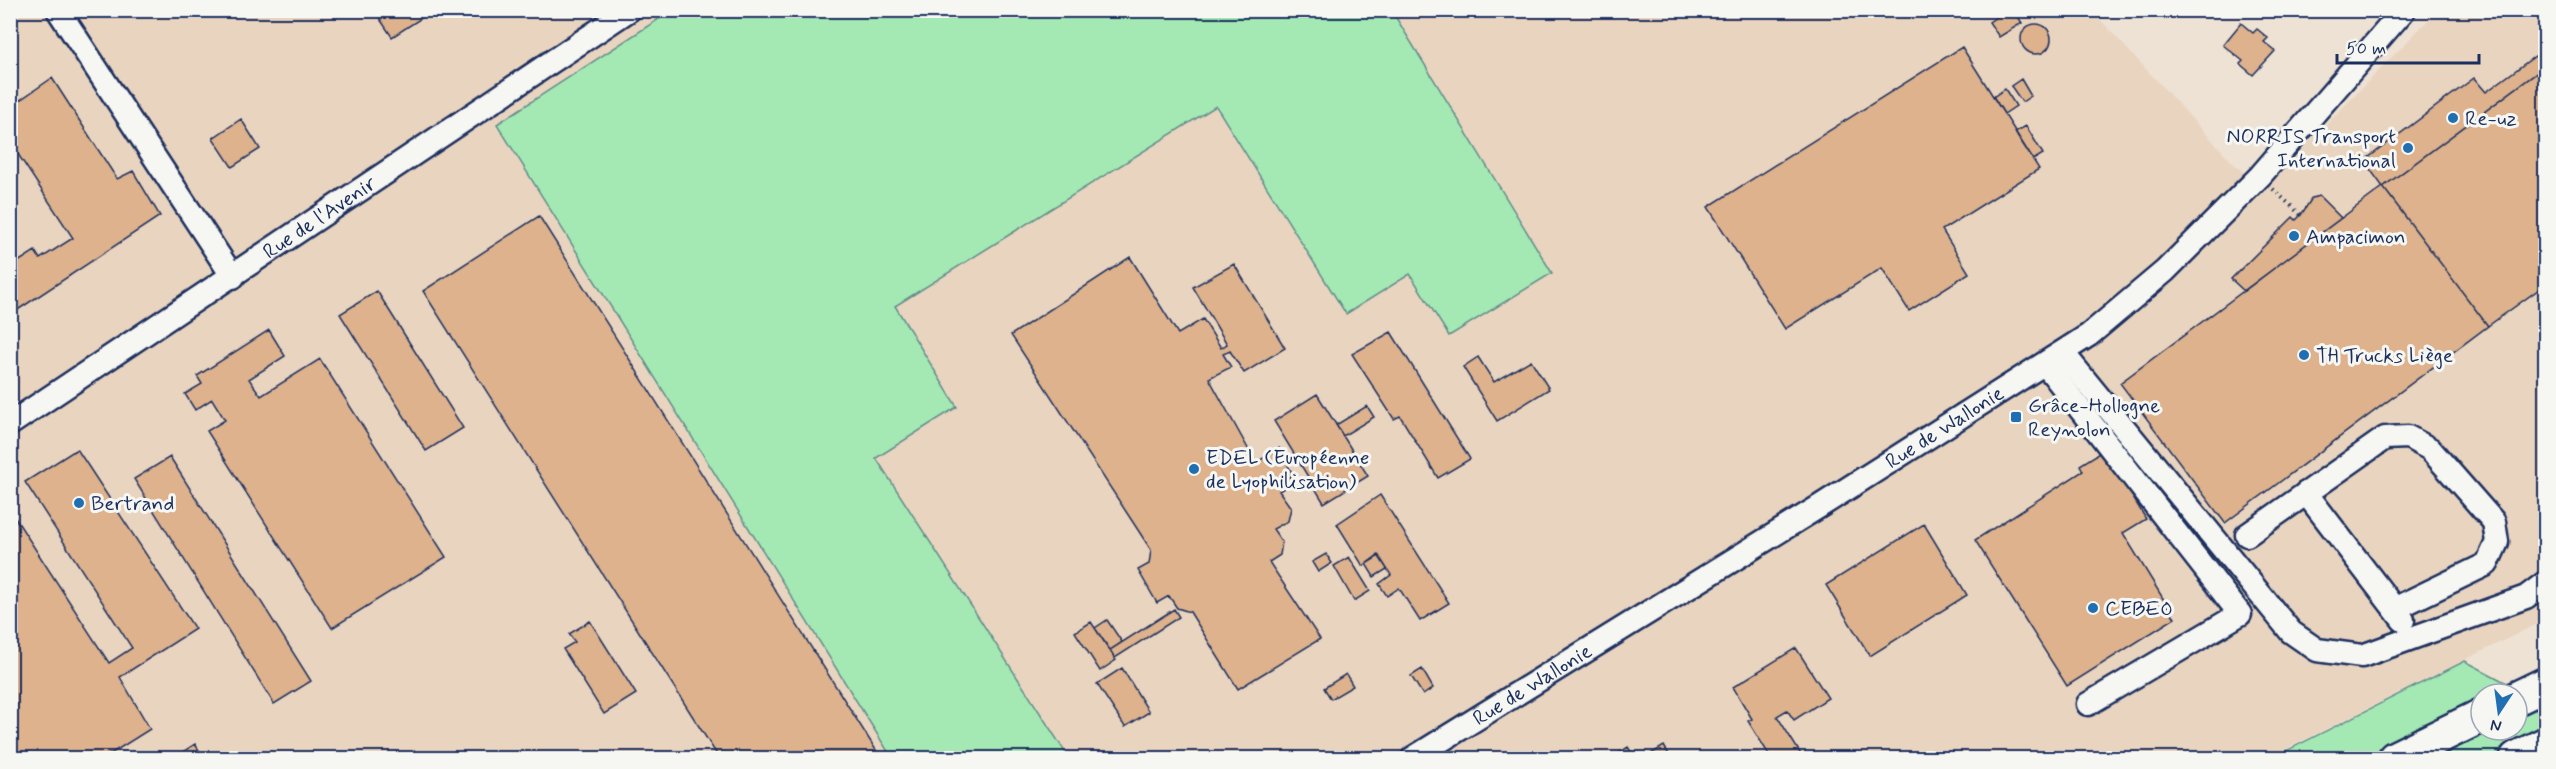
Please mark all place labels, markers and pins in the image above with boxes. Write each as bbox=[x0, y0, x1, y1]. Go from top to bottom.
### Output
place label: Re-uz bbox=[2465, 105, 2517, 133]
marker: Re-uz bbox=[2446, 111, 2460, 125]
place label: NORRIS Transport International bbox=[2227, 123, 2396, 175]
marker: NORRIS Transport International bbox=[2401, 141, 2415, 155]
place label: Ampacimon bbox=[2306, 223, 2406, 251]
marker: Ampacimon bbox=[2287, 229, 2301, 243]
place label: TH Trucks Liège bbox=[2316, 342, 2453, 370]
marker: TH Trucks Liège bbox=[2297, 348, 2311, 362]
place label: Grâce-Hollogne Reynolon bbox=[2028, 392, 2160, 444]
marker: Grâce-Hollogne Reynolon bbox=[2009, 410, 2023, 424]
place label: EDEL (Européenne de Lyophilisation) bbox=[1206, 444, 1370, 496]
marker: EDEL (Européenne de Lyophilisation) bbox=[1187, 462, 1201, 476]
place label: Bertrand bbox=[91, 490, 174, 518]
marker: Bertrand bbox=[72, 496, 86, 510]
place label: CEBEO bbox=[2105, 595, 2173, 623]
marker: CEBEO bbox=[2086, 601, 2100, 615]

